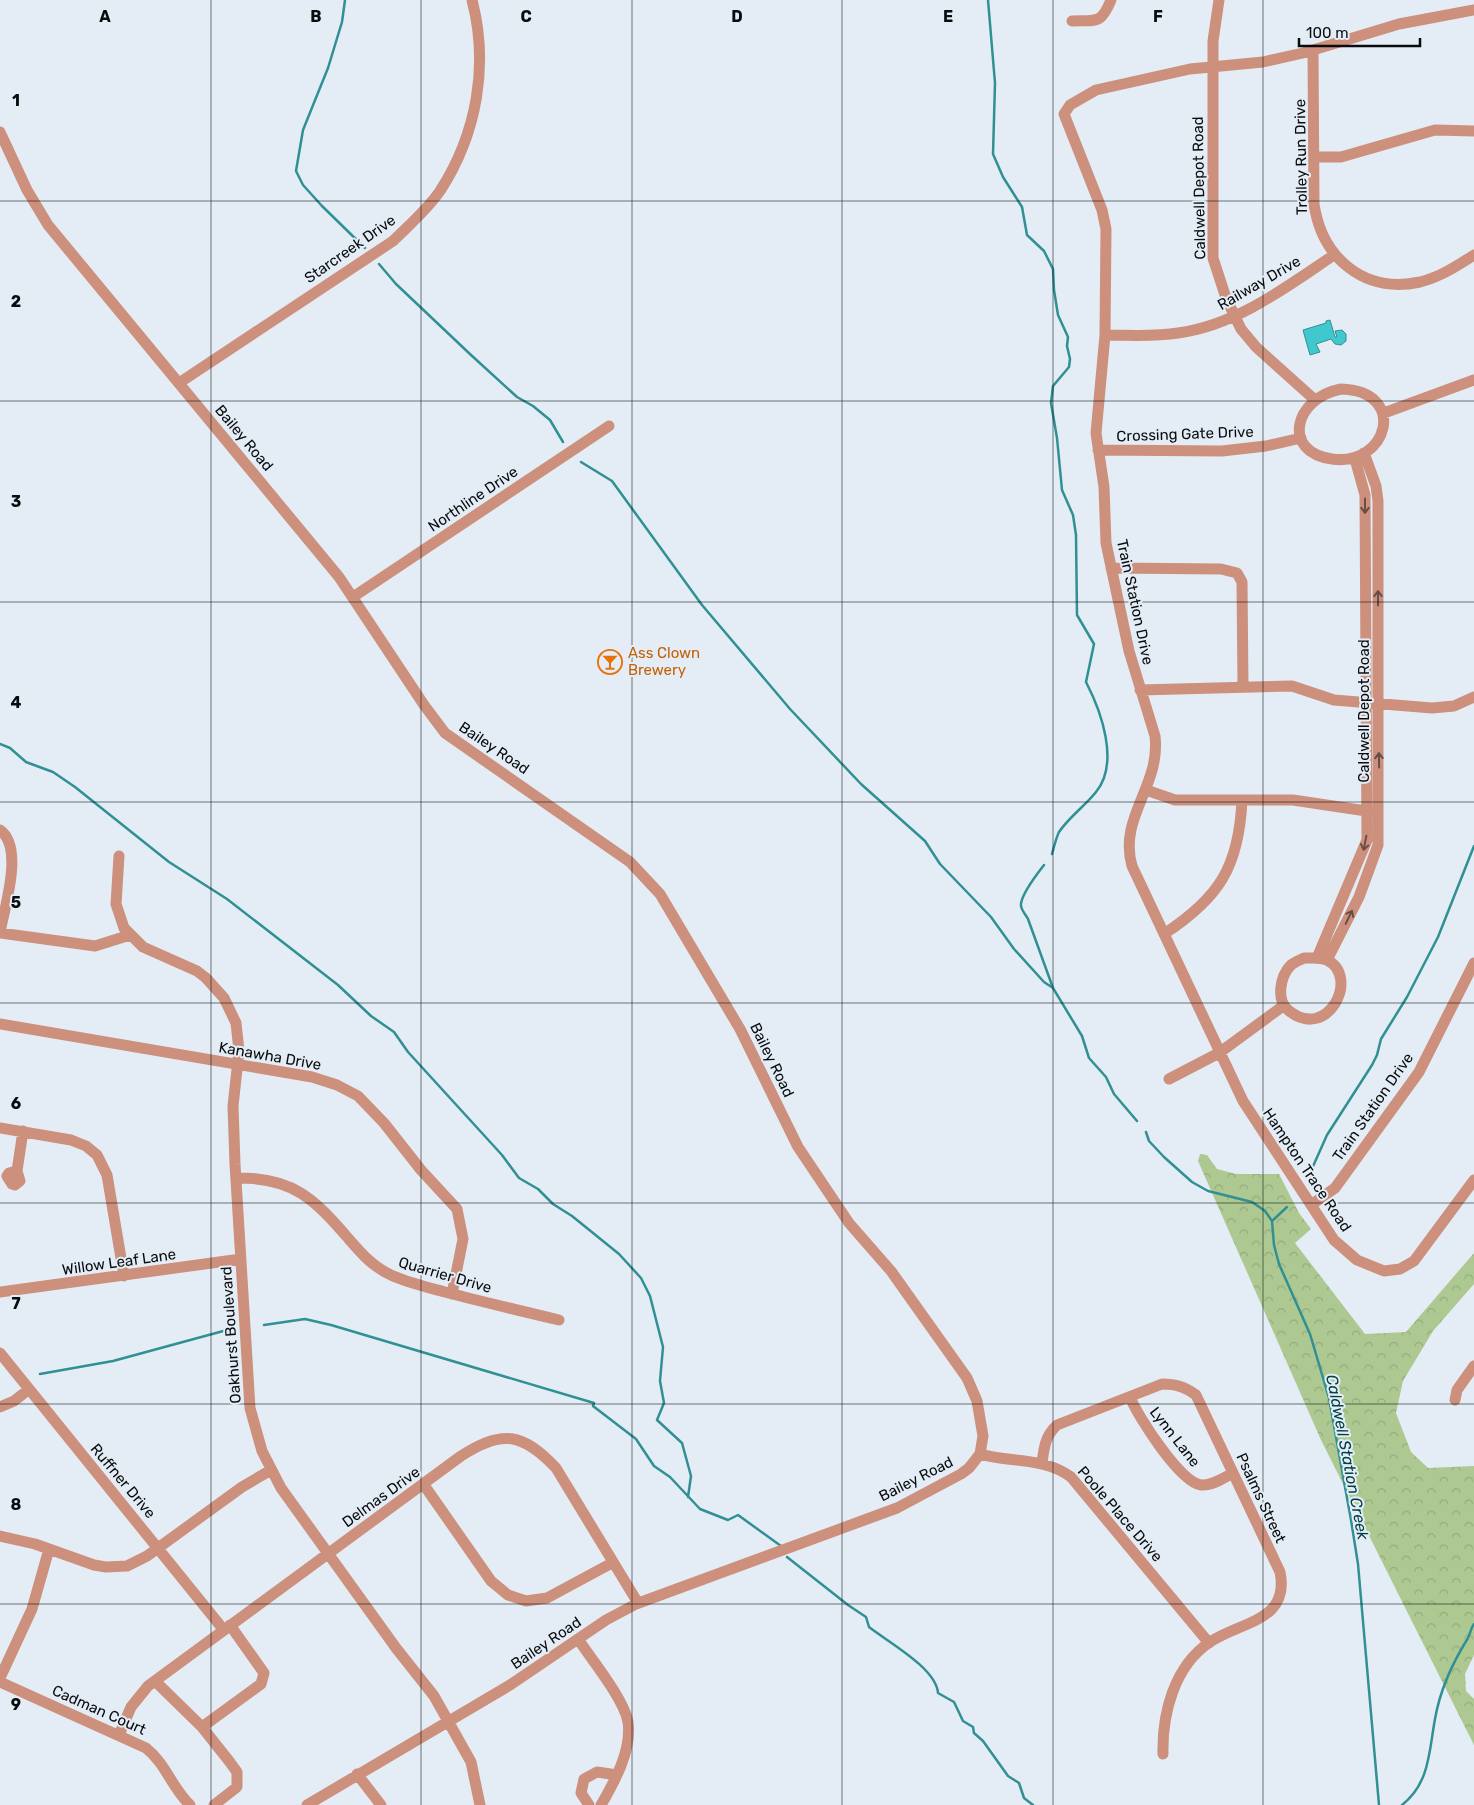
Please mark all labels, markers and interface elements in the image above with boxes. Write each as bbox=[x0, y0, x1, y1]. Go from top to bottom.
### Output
text: A bbox=[99, 7, 111, 26]
text: B bbox=[310, 7, 322, 26]
text: C bbox=[520, 7, 532, 26]
text: D bbox=[731, 7, 743, 26]
text: E bbox=[943, 7, 953, 26]
text: F bbox=[1153, 7, 1163, 26]
scale bar bbox=[1299, 15, 1420, 47]
text: 100 m bbox=[1306, 24, 1348, 42]
text: 1 bbox=[12, 91, 20, 110]
street label: Trolley Run Drive bbox=[1291, 99, 1311, 215]
street label: Caldwell Depot Road bbox=[1189, 116, 1209, 260]
street label: Starcreek Drive bbox=[301, 211, 399, 287]
street label: Railway Drive bbox=[1214, 252, 1304, 314]
text: 2 bbox=[11, 292, 21, 311]
street label: Bailey Road bbox=[211, 401, 277, 475]
street label: Crossing Gate Drive bbox=[1116, 423, 1254, 445]
street label: Northline Drive bbox=[425, 462, 521, 536]
text: 3 bbox=[11, 492, 21, 511]
one-way arrow bbox=[1360, 498, 1370, 514]
street label: Train Station Drive bbox=[1113, 537, 1157, 667]
one-way arrow bbox=[1373, 590, 1383, 606]
street label: Caldwell Depot Road bbox=[1355, 639, 1373, 783]
place label: Ass Clown Brewery bbox=[628, 644, 700, 679]
bar icon: Ass Clown Brewery bbox=[597, 649, 623, 675]
text: 4 bbox=[11, 693, 22, 712]
street label: Bailey Road bbox=[455, 718, 533, 778]
one-way arrow bbox=[1374, 752, 1384, 768]
one-way arrow bbox=[1360, 835, 1369, 851]
text: 5 bbox=[11, 893, 21, 912]
one-way arrow bbox=[1344, 909, 1354, 924]
street label: Bailey Road bbox=[746, 1020, 798, 1100]
street label: Kanawha Drive bbox=[217, 1038, 323, 1074]
street label: Train Station Drive bbox=[1329, 1049, 1417, 1165]
text: 6 bbox=[11, 1094, 21, 1113]
street label: Hampton Trace Road bbox=[1259, 1105, 1355, 1235]
street label: Willow Leaf Lane bbox=[61, 1245, 177, 1279]
street label: Quarrier Drive bbox=[396, 1253, 494, 1297]
street label: Oakhurst Boulevard bbox=[217, 1266, 245, 1404]
text: 7 bbox=[11, 1294, 21, 1313]
water label: Caldwell Station Creek bbox=[1322, 1373, 1373, 1542]
street label: Lynn Lane bbox=[1146, 1403, 1204, 1471]
street label: Ruffner Drive bbox=[87, 1440, 159, 1522]
street label: Psalms Street bbox=[1232, 1450, 1290, 1546]
street label: Bailey Road bbox=[876, 1453, 956, 1505]
street label: Delmas Drive bbox=[339, 1463, 423, 1531]
street label: Poole Place Drive bbox=[1074, 1463, 1166, 1565]
text: 8 bbox=[11, 1495, 22, 1514]
street label: Bailey Road bbox=[507, 1613, 585, 1673]
street label: Cadman Court bbox=[49, 1681, 149, 1739]
text: 9 bbox=[11, 1695, 21, 1714]

